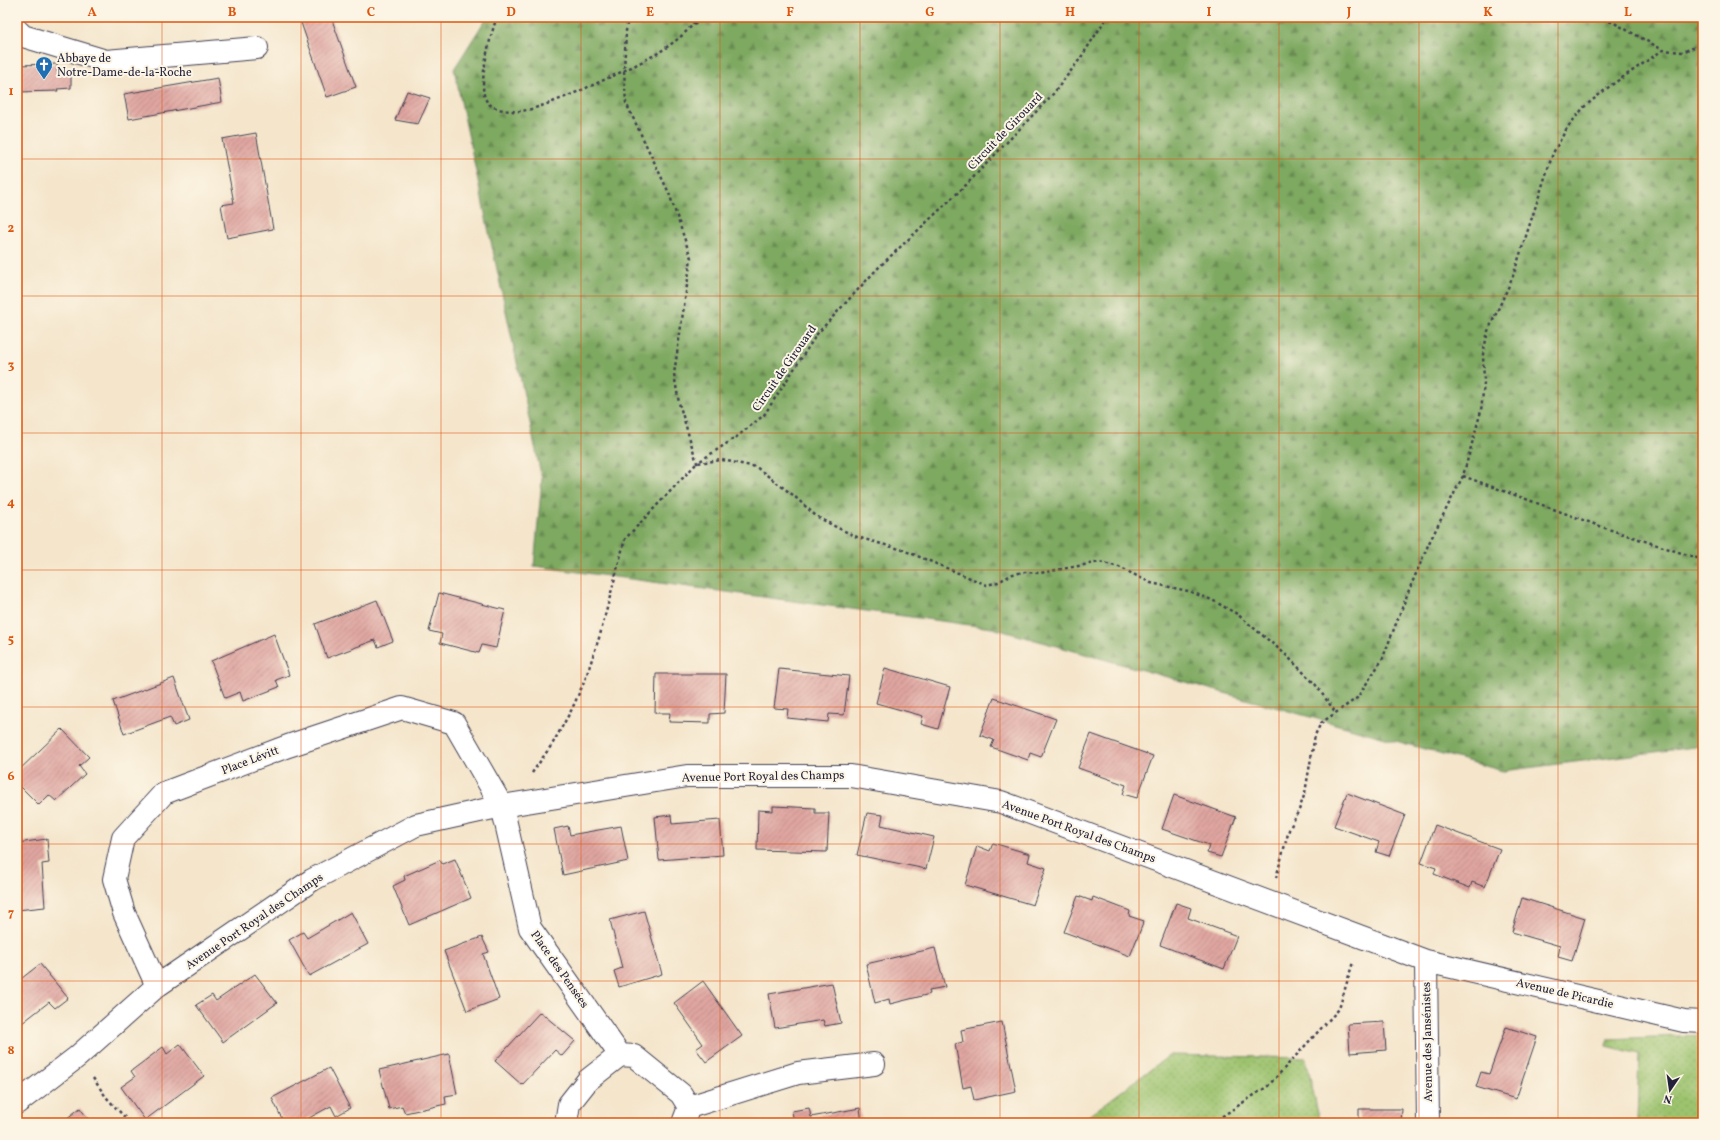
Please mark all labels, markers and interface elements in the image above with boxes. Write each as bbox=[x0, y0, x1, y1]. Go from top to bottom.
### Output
text: A bbox=[87, 4, 97, 22]
text: B bbox=[228, 4, 237, 22]
text: C bbox=[367, 4, 375, 22]
text: D bbox=[506, 4, 516, 22]
text: E bbox=[646, 4, 654, 22]
text: F bbox=[786, 4, 794, 22]
text: G bbox=[925, 4, 935, 22]
text: H bbox=[1065, 4, 1075, 22]
text: I bbox=[1207, 4, 1212, 22]
text: J bbox=[1346, 4, 1352, 22]
text: K bbox=[1483, 4, 1493, 22]
text: L bbox=[1624, 4, 1632, 22]
place label: Abbaye de Notre-Dame-de-la-Roche bbox=[57, 51, 192, 81]
church icon: Abbaye de Notre-Dame-de-la-Roche bbox=[34, 55, 54, 80]
text: 1 bbox=[8, 83, 14, 101]
street label: Circuit de Girouard bbox=[965, 89, 1047, 174]
text: 2 bbox=[8, 220, 15, 238]
street label: Circuit de Girouard bbox=[749, 322, 821, 415]
text: 3 bbox=[8, 357, 15, 375]
text: 4 bbox=[7, 494, 15, 512]
text: 5 bbox=[8, 631, 14, 649]
street label: Place Lévitt bbox=[219, 743, 281, 779]
text: 6 bbox=[7, 768, 15, 786]
street label: Avenue Port Royal des Champs bbox=[682, 768, 844, 786]
street label: Avenue Port Royal des Champs bbox=[999, 797, 1158, 867]
street label: Avenue Port Royal des Champs bbox=[183, 870, 326, 974]
text: 7 bbox=[8, 905, 14, 923]
street label: Place des Pensées bbox=[526, 928, 592, 1012]
street label: Avenue de Picardie bbox=[1514, 975, 1615, 1013]
street label: Avenue des Jansénistes bbox=[1419, 982, 1437, 1102]
text: 8 bbox=[7, 1042, 15, 1060]
north arrow bbox=[1650, 1070, 1690, 1110]
text: N bbox=[1663, 1090, 1674, 1106]

